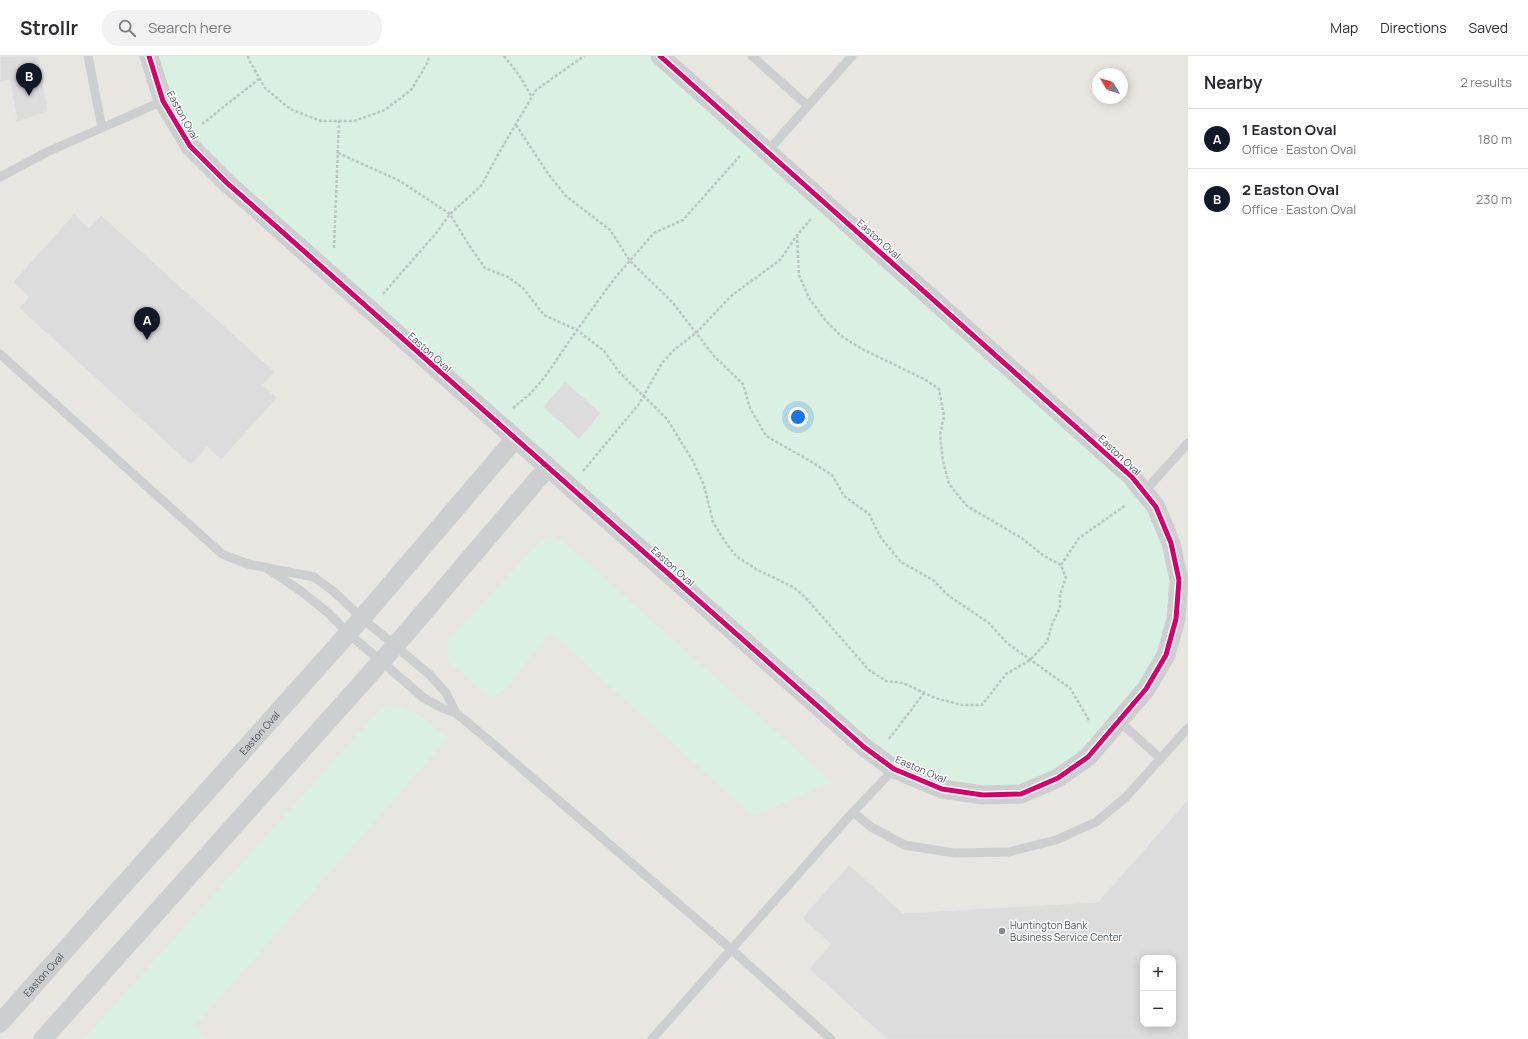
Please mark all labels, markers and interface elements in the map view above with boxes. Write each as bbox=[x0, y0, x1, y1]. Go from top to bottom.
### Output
search box bbox=[102, 10, 382, 46]
text: Strollr bbox=[20, 15, 78, 41]
icon: search bbox=[116, 17, 138, 39]
text: Search here bbox=[148, 17, 231, 38]
text: Map bbox=[1330, 18, 1358, 37]
text: Directions bbox=[1380, 18, 1447, 37]
text: Saved bbox=[1469, 18, 1508, 37]
pin: B bbox=[16, 63, 42, 96]
north arrow bbox=[1092, 68, 1128, 104]
text: Nearby bbox=[1204, 71, 1262, 94]
text: 2 results bbox=[1460, 73, 1512, 91]
street label: Easton Oval bbox=[164, 88, 202, 142]
text: 1 Easton Oval bbox=[1242, 119, 1337, 140]
text: A bbox=[1213, 130, 1221, 148]
text: 180 m bbox=[1478, 130, 1512, 148]
text: Office · Easton Oval bbox=[1242, 140, 1356, 158]
text: 2 Easton Oval bbox=[1242, 179, 1339, 200]
text: B bbox=[1213, 190, 1221, 208]
text: 230 m bbox=[1476, 190, 1512, 208]
text: Office · Easton Oval bbox=[1242, 200, 1356, 218]
street label: Easton Oval bbox=[854, 216, 904, 262]
pin: A bbox=[134, 307, 160, 340]
street label: Easton Oval bbox=[405, 329, 455, 375]
your location bbox=[788, 407, 808, 427]
street label: Easton Oval bbox=[1095, 431, 1145, 479]
street label: Easton Oval bbox=[648, 543, 698, 589]
street label: Easton Oval bbox=[236, 708, 283, 758]
street label: Easton Oval bbox=[893, 752, 949, 786]
place label: Huntington Bank Business Service Center bbox=[1010, 918, 1123, 944]
marker: Huntington Bank Business Service Center bbox=[997, 926, 1007, 936]
street label: Easton Oval bbox=[20, 950, 67, 999]
map controls bbox=[1140, 955, 1176, 1027]
button: + bbox=[1140, 955, 1176, 991]
button: − bbox=[1140, 991, 1176, 1027]

